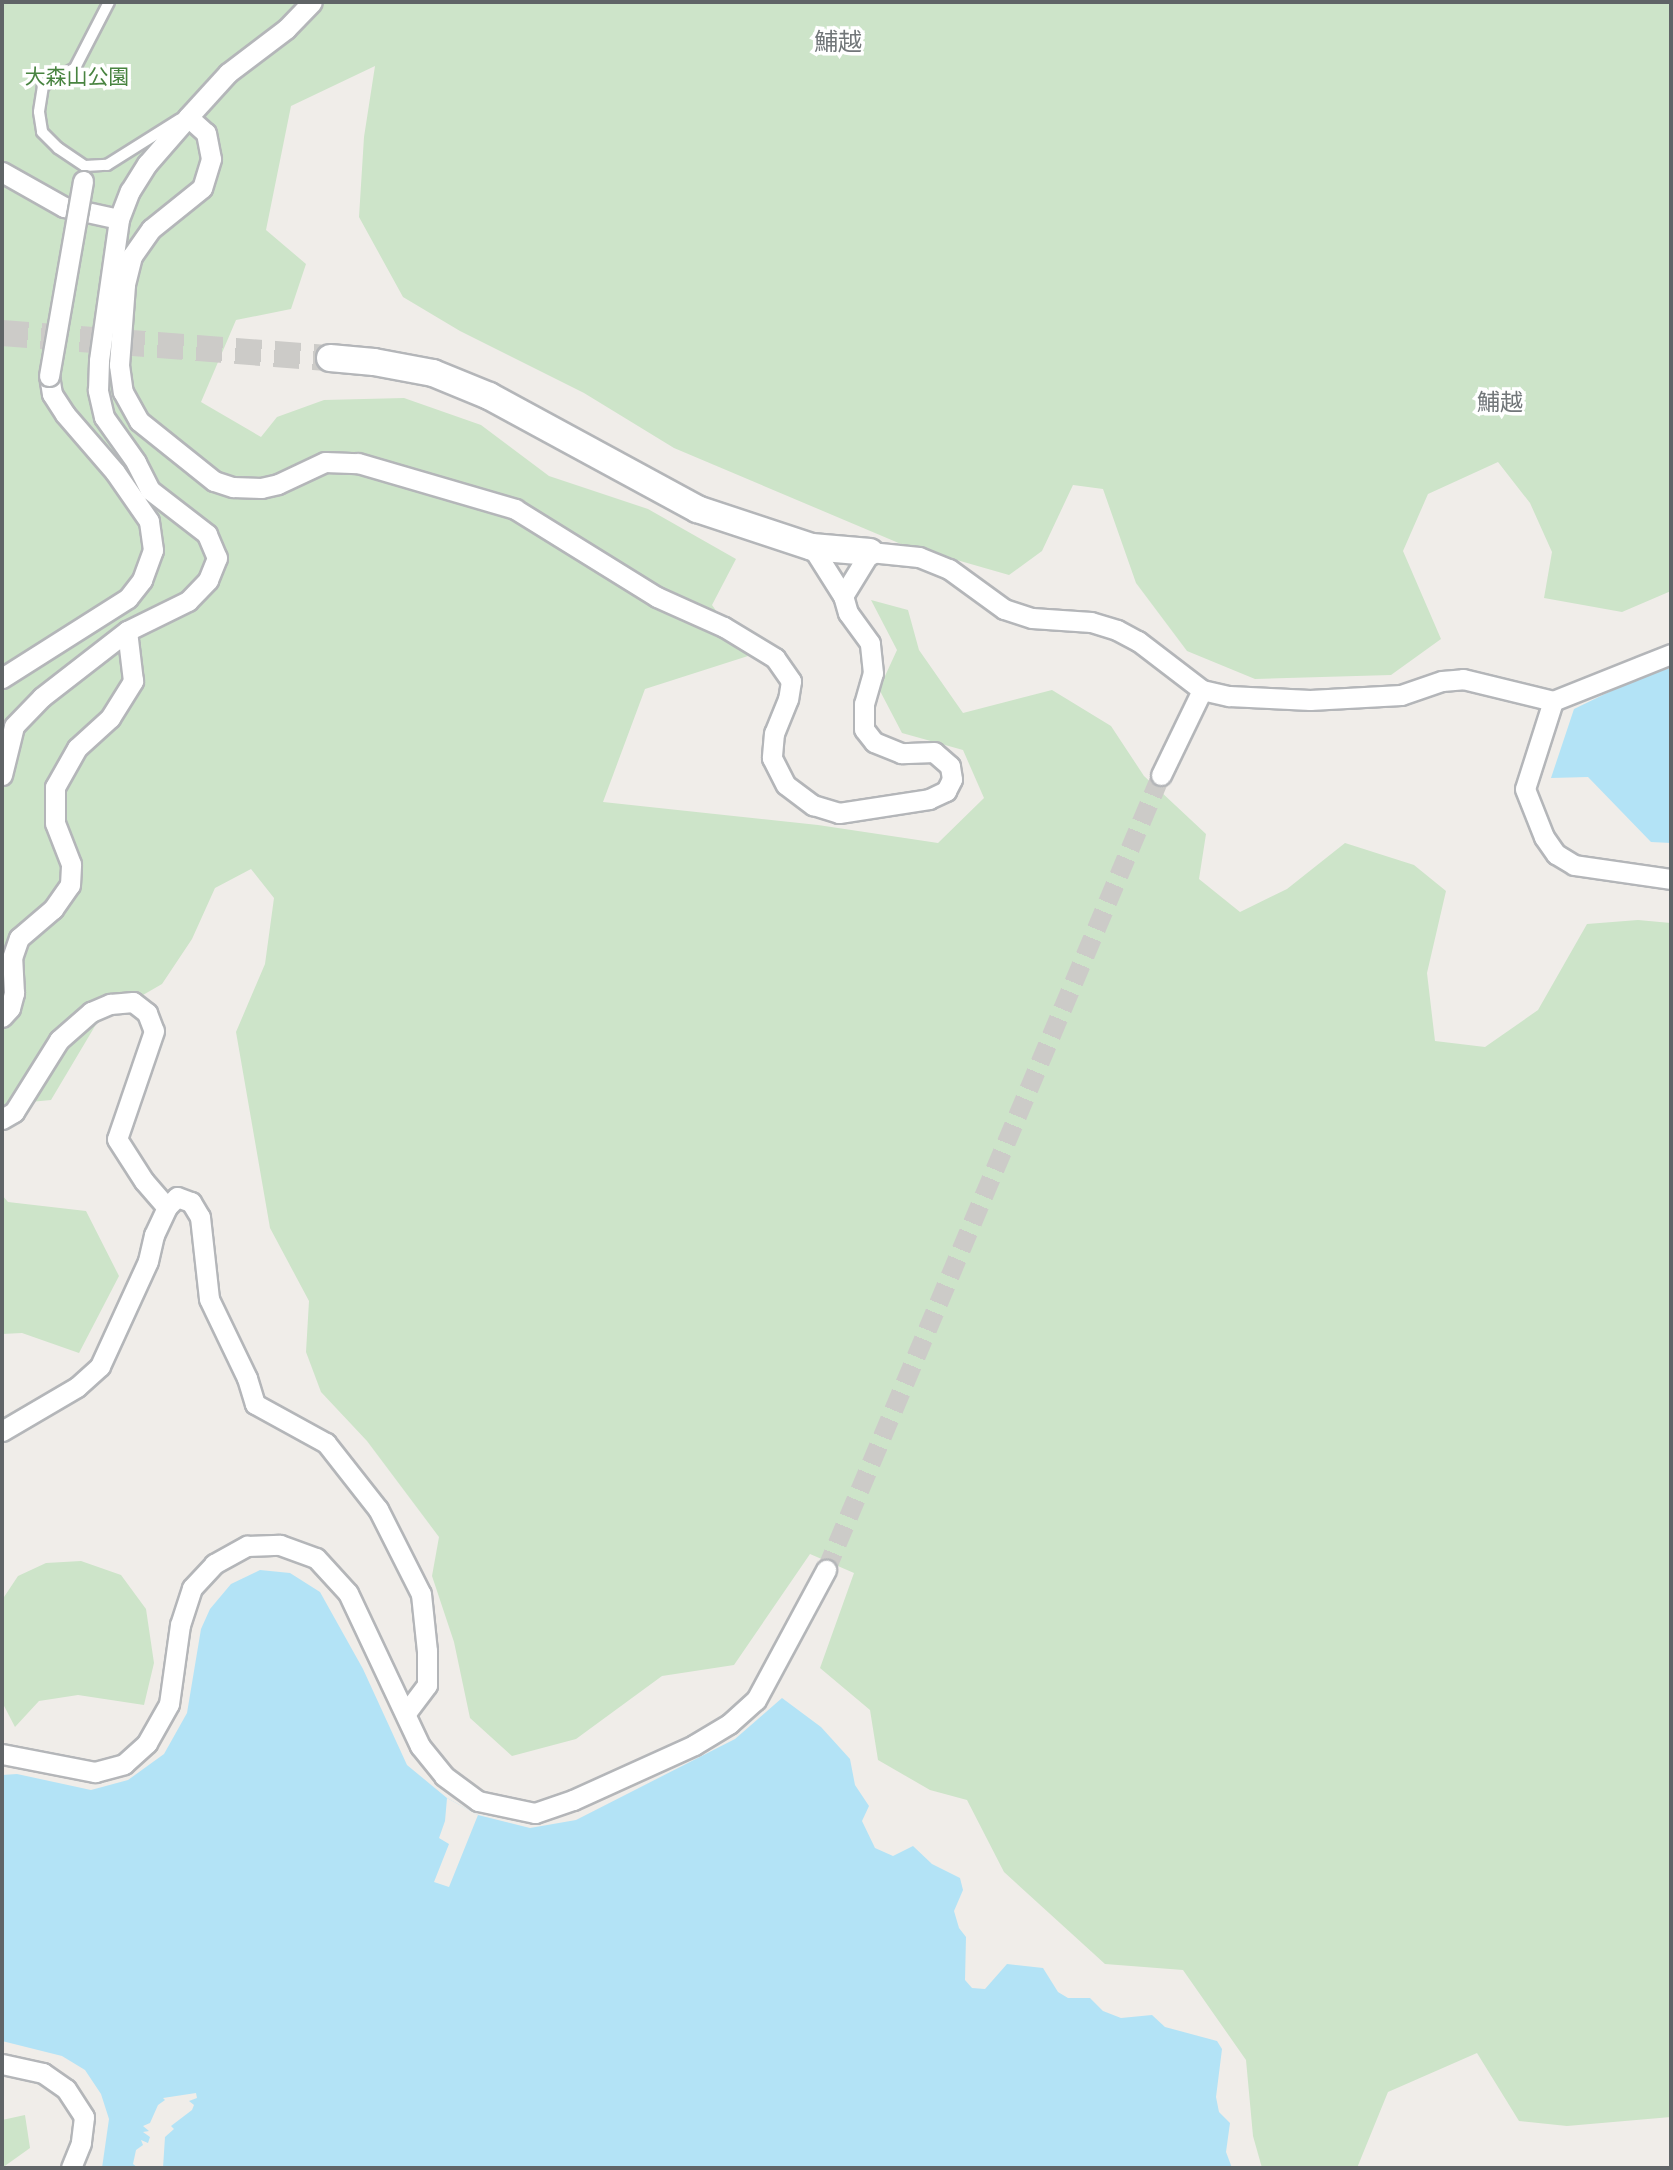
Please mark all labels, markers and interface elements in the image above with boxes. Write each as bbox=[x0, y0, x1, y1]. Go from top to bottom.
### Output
district label: 鯆越 bbox=[814, 27, 862, 55]
park label: 大森山公園 bbox=[25, 63, 129, 89]
district label: 鯆越 bbox=[1477, 387, 1523, 415]

